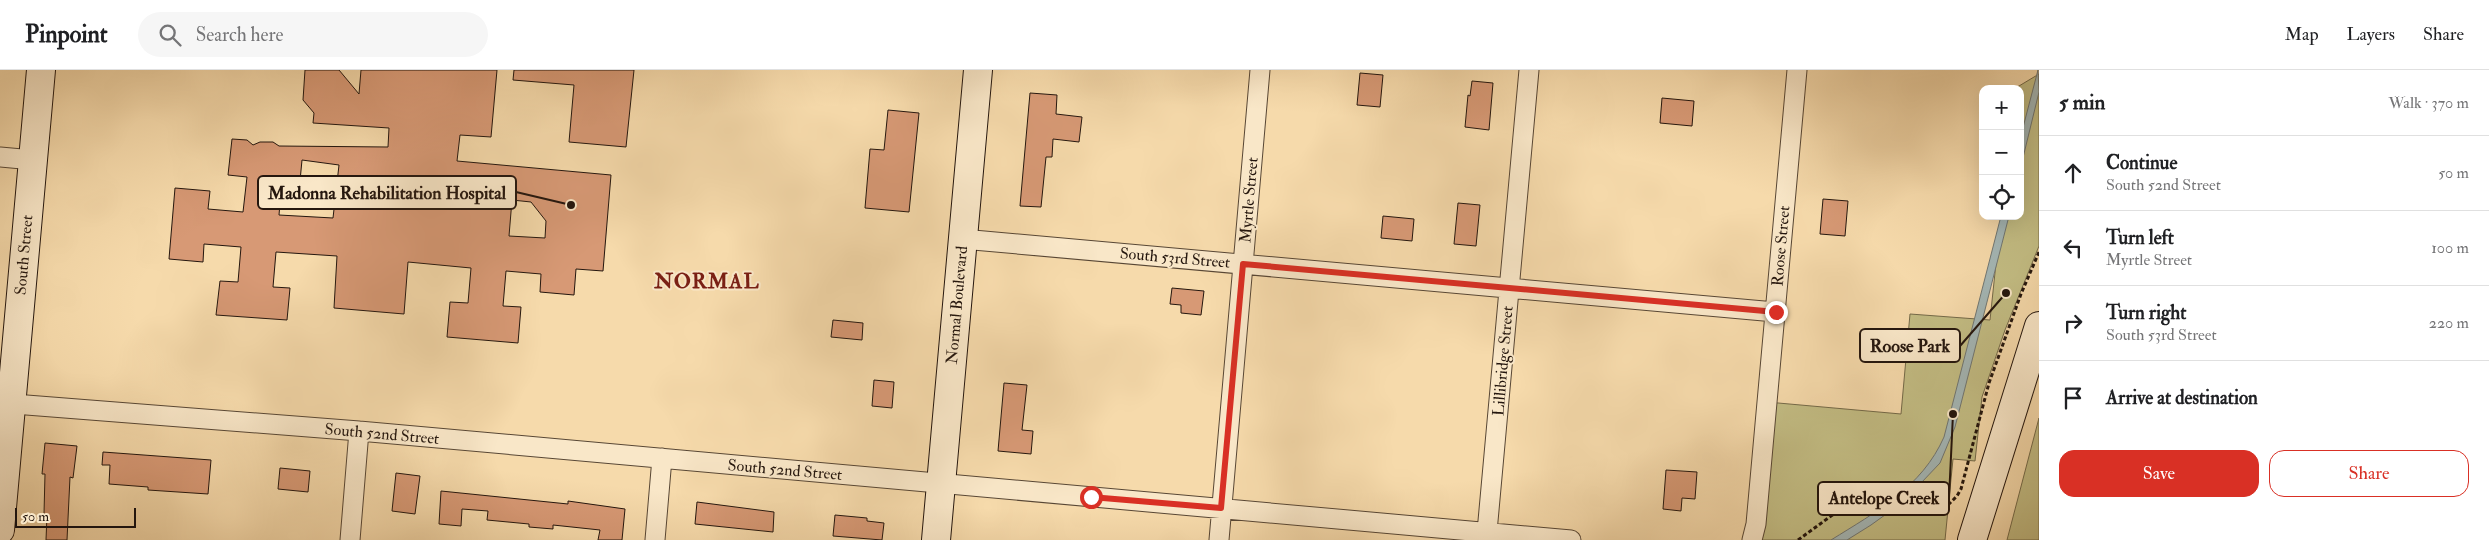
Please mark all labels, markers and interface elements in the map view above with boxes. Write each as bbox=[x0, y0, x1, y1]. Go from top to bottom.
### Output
search box bbox=[138, 12, 488, 57]
text: Pinpoint bbox=[25, 19, 108, 50]
icon: search bbox=[156, 21, 184, 49]
text: Search here bbox=[196, 23, 283, 47]
text: Map bbox=[2285, 23, 2319, 46]
text: Layers bbox=[2347, 23, 2395, 46]
text: Share bbox=[2423, 23, 2464, 46]
map controls bbox=[1979, 85, 2024, 220]
button: + bbox=[1979, 85, 2024, 130]
text: 5 min bbox=[2059, 89, 2105, 116]
text: Walk · 370 m bbox=[2388, 93, 2469, 113]
button: − bbox=[1979, 130, 2024, 175]
text: Continue bbox=[2106, 151, 2177, 175]
street label: Myrtle Street bbox=[1235, 156, 1263, 244]
icon: ahead bbox=[2059, 159, 2087, 187]
text: 50 m bbox=[2438, 163, 2469, 183]
button: locate bbox=[1979, 175, 2024, 220]
text: South 52nd Street bbox=[2106, 175, 2221, 195]
callout: Madonna Rehabilitation Hospital bbox=[258, 176, 516, 209]
text: Madonna Rehabilitation Hospital bbox=[267, 182, 507, 205]
street label: Roose Street bbox=[1768, 205, 1794, 287]
street label: South Street bbox=[11, 214, 37, 296]
text: Turn left bbox=[2106, 226, 2174, 250]
icon: left bbox=[2059, 234, 2087, 262]
text: 100 m bbox=[2431, 238, 2469, 258]
street label: South 53rd Street bbox=[1119, 243, 1231, 273]
street label: Normal Boulevard bbox=[942, 245, 972, 365]
text: Myrtle Street bbox=[2106, 250, 2192, 270]
district label: NORMAL bbox=[653, 268, 760, 295]
route end bbox=[1765, 301, 1788, 324]
text: Turn right bbox=[2106, 301, 2186, 325]
street label: Lillibridge Street bbox=[1488, 305, 1518, 417]
icon: right bbox=[2059, 309, 2087, 337]
text: 220 m bbox=[2429, 313, 2469, 333]
text: South 53rd Street bbox=[2106, 325, 2217, 345]
callout: Roose Park bbox=[1860, 329, 1960, 362]
text: Roose Park bbox=[1870, 335, 1951, 358]
icon: arrive bbox=[2059, 384, 2087, 412]
text: Arrive at destination bbox=[2106, 386, 2258, 410]
street label: South 52nd Street bbox=[324, 419, 440, 449]
button: Save bbox=[2059, 450, 2259, 497]
button: Share bbox=[2269, 450, 2469, 497]
street label: South 52nd Street bbox=[727, 455, 843, 485]
callout: Antelope Creek bbox=[1818, 482, 1949, 515]
route start bbox=[1080, 486, 1103, 509]
text: Antelope Creek bbox=[1828, 487, 1940, 510]
scale bar bbox=[15, 505, 136, 528]
text: 50 m bbox=[22, 508, 49, 525]

